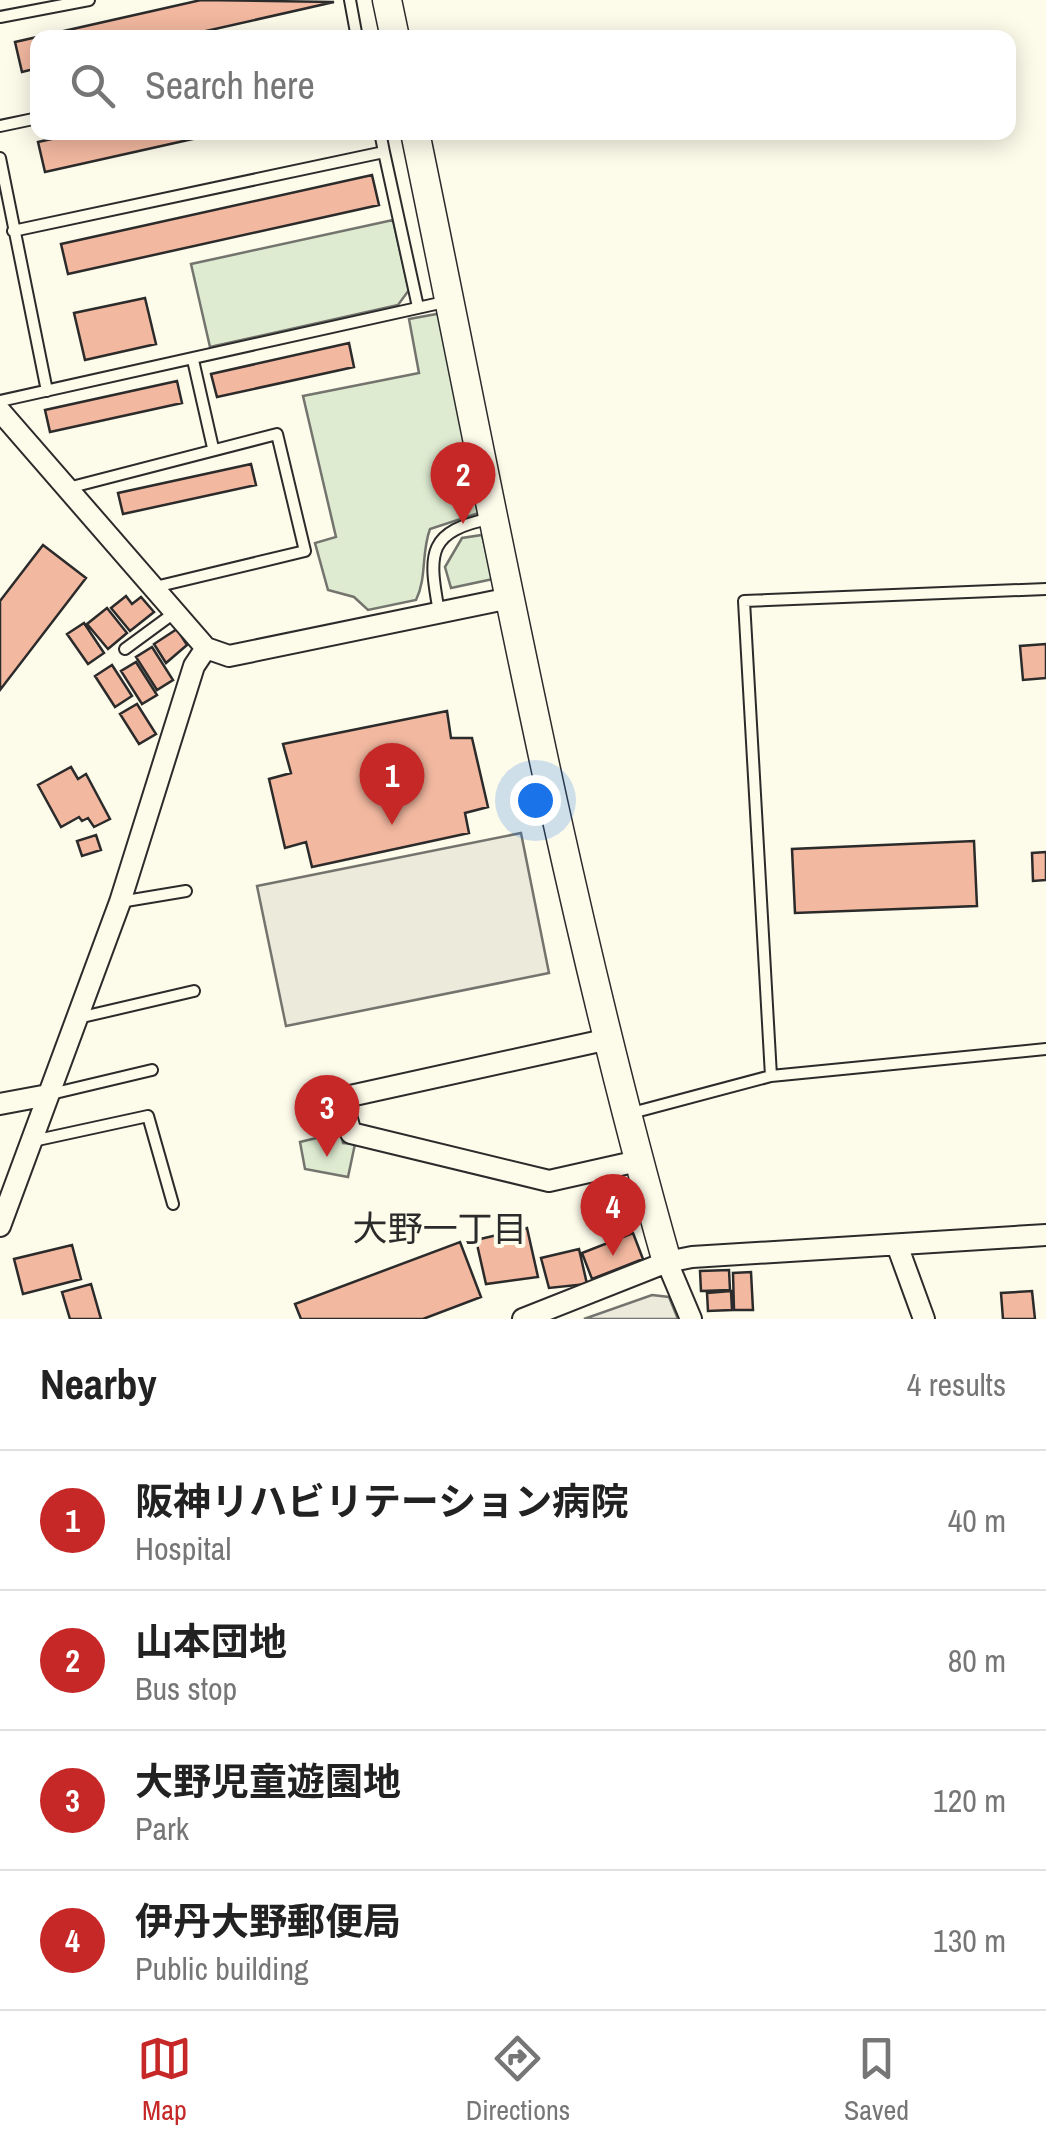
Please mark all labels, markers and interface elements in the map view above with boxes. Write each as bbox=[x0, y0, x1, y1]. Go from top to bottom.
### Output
search box bbox=[30, 30, 1016, 140]
icon: search bbox=[65, 58, 120, 113]
text: Search here bbox=[145, 60, 315, 111]
pin: 2 bbox=[430, 442, 496, 524]
pin: 1 bbox=[360, 742, 424, 825]
your location bbox=[510, 775, 561, 826]
pin: 3 bbox=[294, 1074, 360, 1157]
pin: 4 bbox=[580, 1174, 646, 1256]
district label: 大野一丁目 bbox=[352, 1205, 528, 1252]
text: Nearby bbox=[40, 1356, 157, 1412]
text: 4 results bbox=[907, 1363, 1006, 1406]
text: 阪神リハビリテーション病院 bbox=[135, 1476, 628, 1527]
text: 1 bbox=[65, 1499, 80, 1542]
text: 40 m bbox=[948, 1499, 1006, 1542]
text: Hospital bbox=[135, 1527, 231, 1570]
text: 山本団地 bbox=[135, 1616, 287, 1667]
text: 2 bbox=[65, 1639, 80, 1682]
text: 80 m bbox=[948, 1639, 1006, 1682]
text: Bus stop bbox=[135, 1667, 237, 1710]
text: 大野児童遊園地 bbox=[135, 1756, 401, 1807]
text: 3 bbox=[65, 1779, 80, 1822]
text: 120 m bbox=[933, 1779, 1006, 1822]
text: Park bbox=[135, 1807, 189, 1850]
text: 伊丹大野郵便局 bbox=[135, 1896, 401, 1947]
text: 4 bbox=[65, 1919, 80, 1962]
text: 130 m bbox=[933, 1919, 1006, 1962]
text: Public building bbox=[135, 1947, 309, 1990]
tab: Map bbox=[137, 2031, 192, 2129]
tab: Directions bbox=[466, 2031, 570, 2129]
tab: Saved bbox=[844, 2031, 909, 2129]

